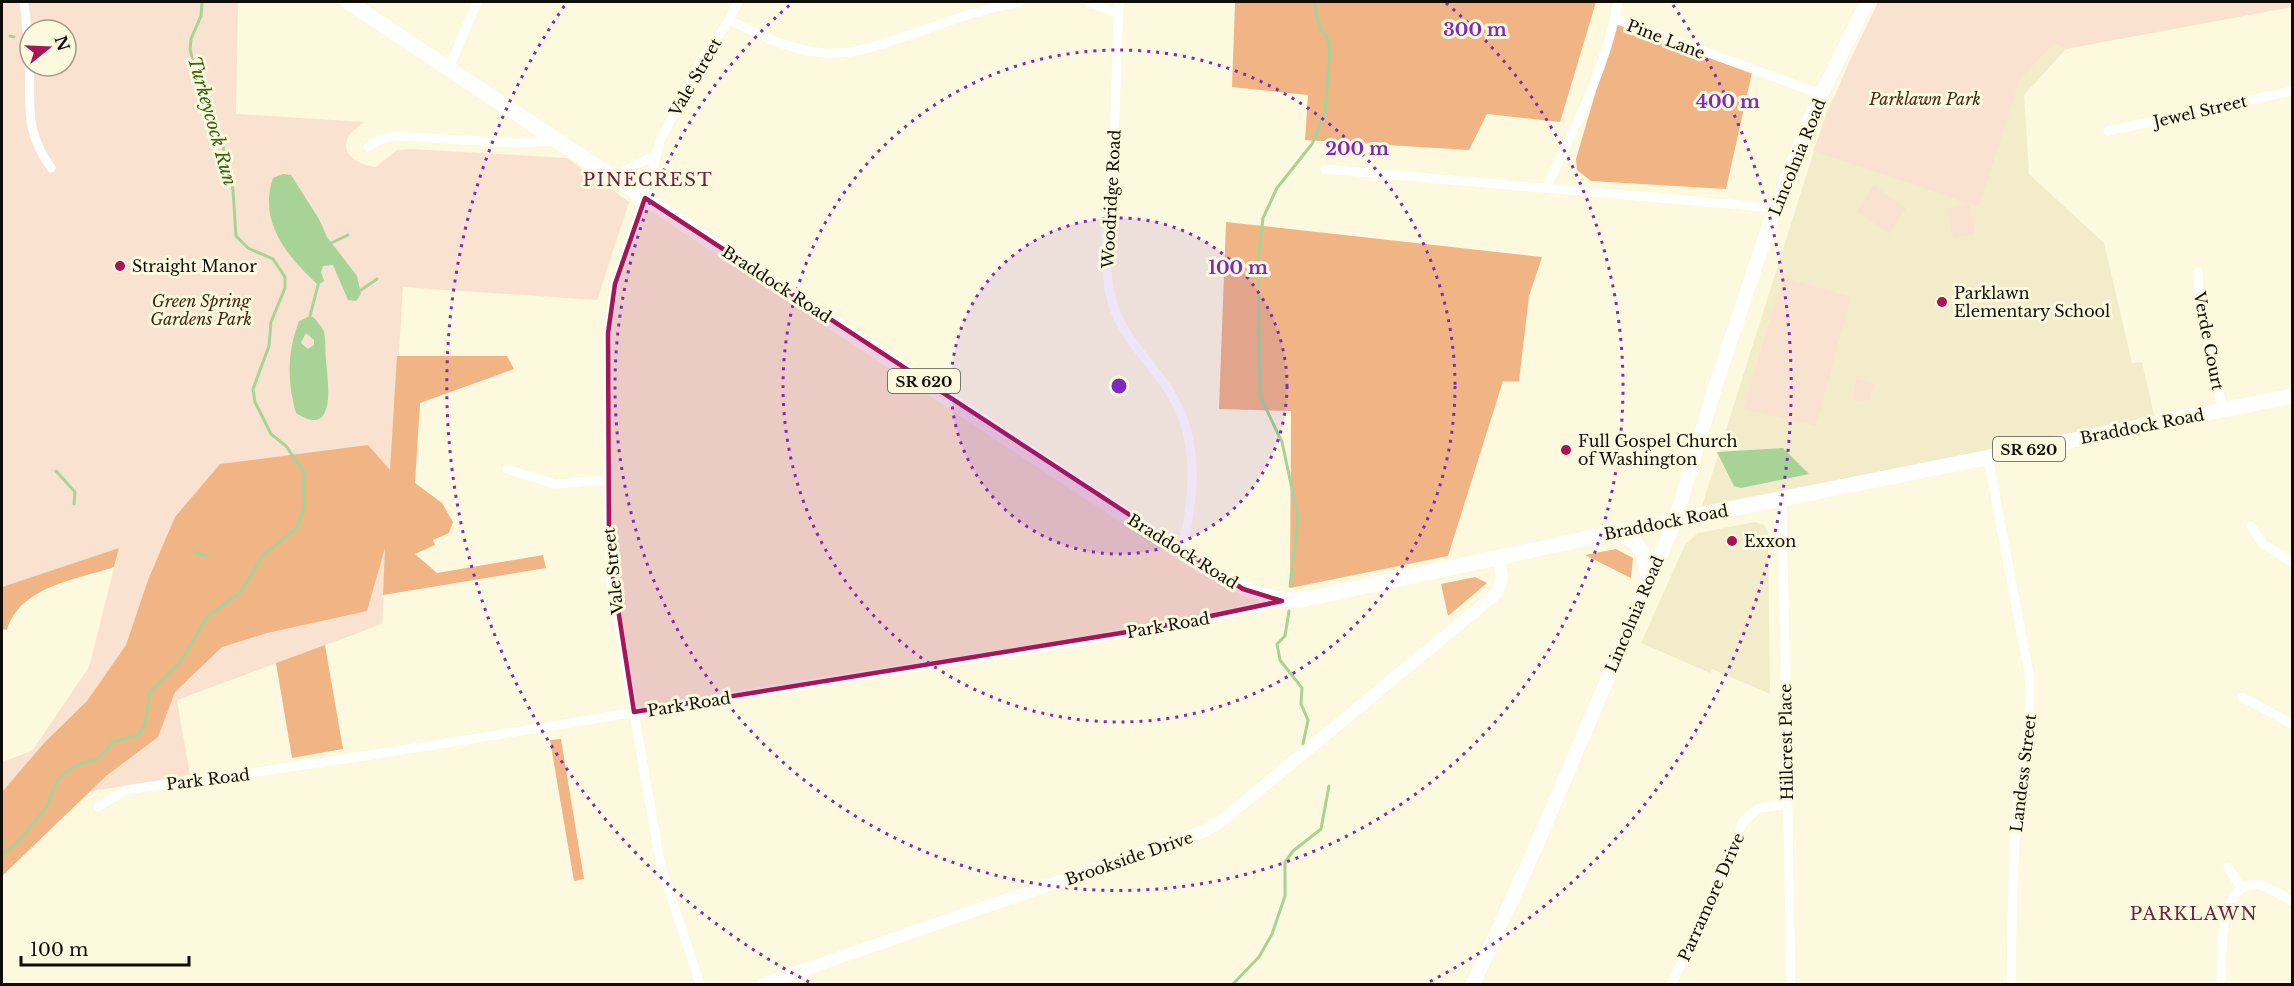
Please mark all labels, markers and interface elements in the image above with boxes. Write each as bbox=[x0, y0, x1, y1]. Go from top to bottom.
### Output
street label: Pine Lane bbox=[1624, 15, 1708, 63]
north arrow bbox=[18, 18, 78, 78]
text: 300 m bbox=[1443, 19, 1507, 41]
text: N bbox=[50, 33, 74, 54]
street label: Vale Street bbox=[664, 34, 725, 121]
water label: Turkeycock Run bbox=[183, 54, 241, 188]
park label: Parklawn Park bbox=[1868, 89, 1981, 109]
text: 400 m bbox=[1696, 91, 1760, 113]
street label: Jewel Street bbox=[2149, 91, 2249, 132]
street label: Lincolnia Road bbox=[1764, 95, 1830, 219]
street label: Woodridge Road bbox=[1097, 129, 1125, 270]
text: 200 m bbox=[1325, 138, 1389, 160]
district label: PINECREST bbox=[583, 169, 713, 191]
street label: Braddock Road bbox=[719, 241, 836, 327]
place label: Straight Manor bbox=[132, 256, 257, 276]
text: 100 m bbox=[1208, 257, 1268, 279]
marker: Straight Manor bbox=[113, 259, 127, 273]
place label: Parklawn Elementary School bbox=[1954, 283, 2110, 321]
street label: Verde Court bbox=[2189, 289, 2228, 392]
park label: Green Spring Gardens Park bbox=[150, 291, 252, 329]
marker: Parklawn Elementary School bbox=[1935, 295, 1949, 309]
road number: SR 620 bbox=[888, 369, 960, 393]
centre of rings bbox=[1109, 376, 1129, 396]
street label: Braddock Road bbox=[2078, 404, 2206, 448]
place label: Full Gospel Church of Washington bbox=[1578, 431, 1738, 469]
road number: SR 620 bbox=[1993, 437, 2065, 461]
marker: Full Gospel Church of Washington bbox=[1559, 443, 1573, 457]
street label: Braddock Road bbox=[1602, 500, 1730, 544]
street label: Braddock Road bbox=[1124, 509, 1242, 593]
street label: Vale Street bbox=[599, 527, 628, 616]
place label: Exxon bbox=[1744, 531, 1796, 551]
marker: Exxon bbox=[1725, 534, 1739, 548]
street label: Lincolnia Road bbox=[1600, 553, 1668, 675]
street label: Park Road bbox=[1125, 608, 1211, 642]
street label: Hillcrest Place bbox=[1775, 684, 1797, 800]
street label: Park Road bbox=[646, 688, 732, 720]
street label: Landess Street bbox=[2006, 713, 2040, 833]
street label: Park Road bbox=[165, 764, 251, 794]
street label: Brookside Drive bbox=[1063, 827, 1195, 889]
street label: Parramore Drive bbox=[1674, 830, 1748, 964]
district label: PARKLAWN bbox=[2130, 903, 2258, 925]
scale bar bbox=[21, 929, 189, 967]
text: 100 m bbox=[30, 939, 88, 961]

